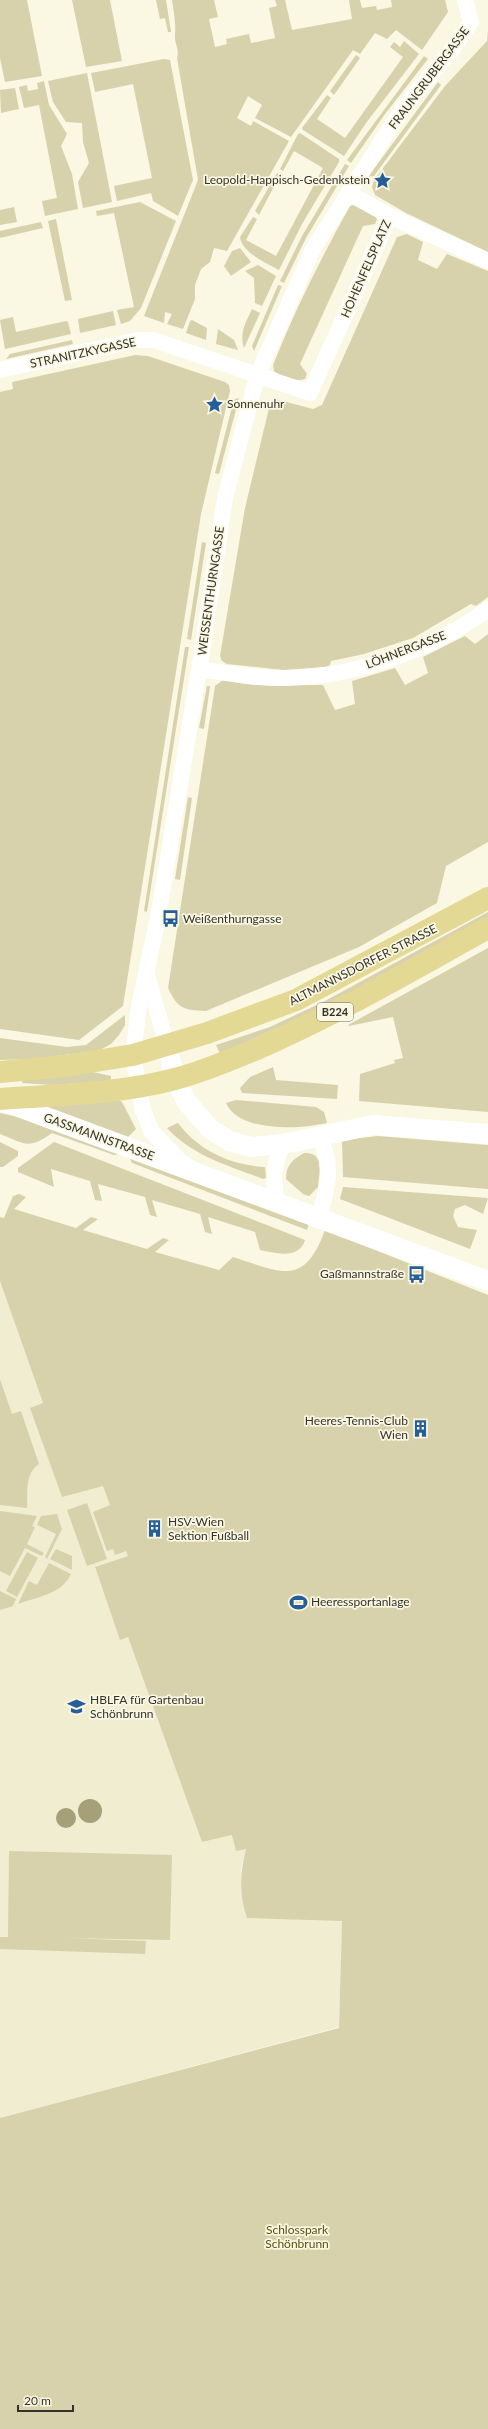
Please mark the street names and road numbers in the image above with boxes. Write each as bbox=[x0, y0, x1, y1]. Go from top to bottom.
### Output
street label: FRAUNGRUBERGASSE bbox=[385, 24, 472, 132]
street label: HOHENFELSPLATZ bbox=[337, 218, 394, 320]
street label: STRANITZKYGASSE bbox=[29, 334, 137, 371]
street label: WEISSENTHURNGASSE bbox=[194, 525, 227, 657]
street label: LÖHNERGASSE bbox=[364, 627, 448, 672]
street label: ALTMANNSDORFER STRASSE bbox=[286, 921, 439, 1008]
road number: B224 bbox=[317, 1003, 353, 1021]
street label: GASSMANNSTRASSE bbox=[42, 1110, 157, 1164]

